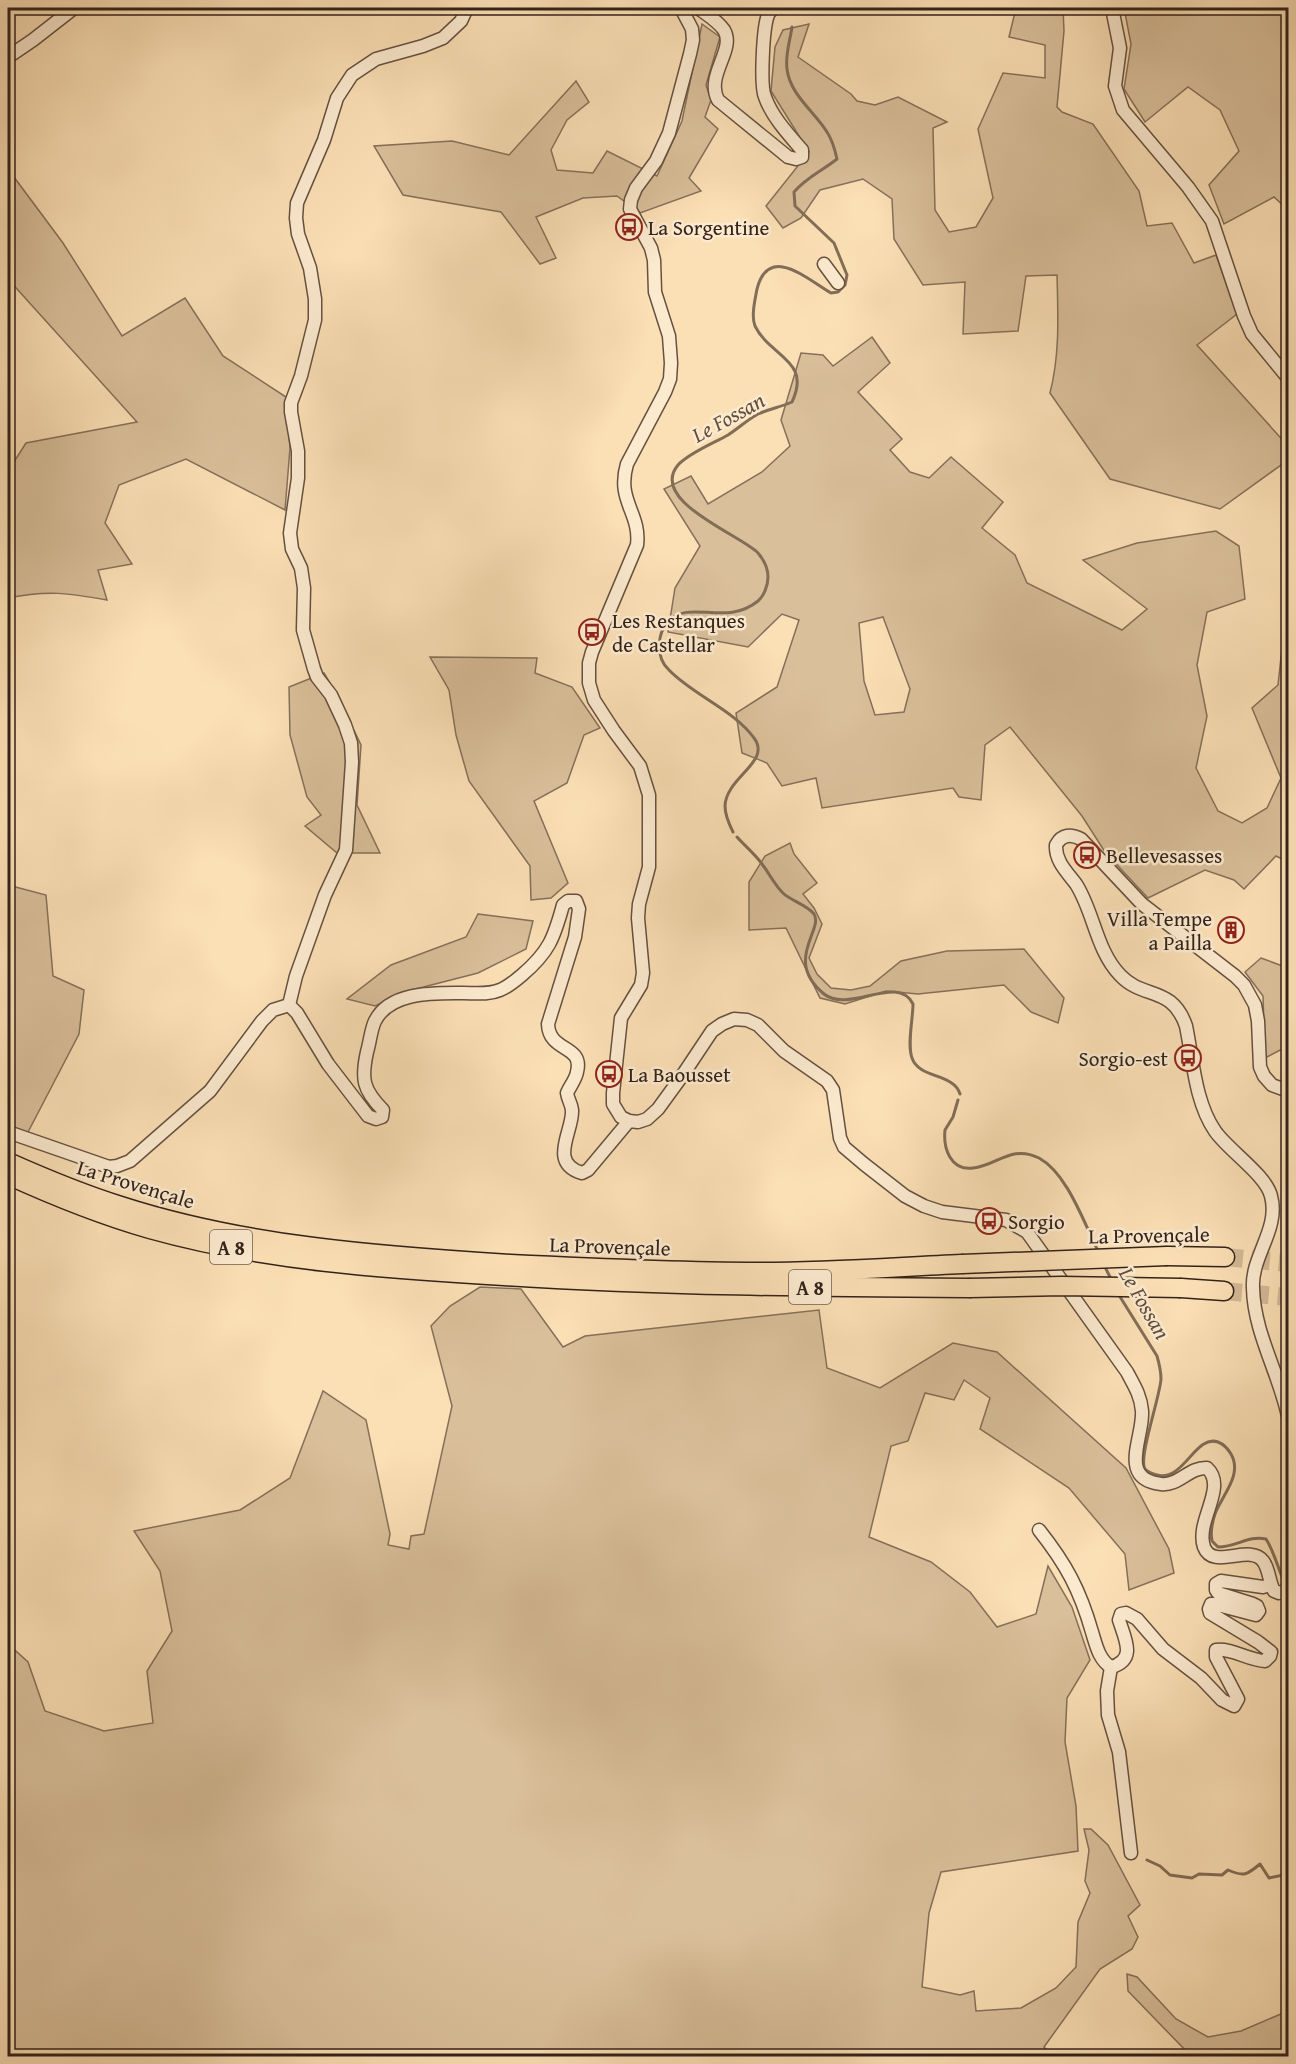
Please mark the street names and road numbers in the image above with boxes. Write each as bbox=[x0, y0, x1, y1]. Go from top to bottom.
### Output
street label: La Provençale bbox=[73, 1151, 199, 1217]
street label: La Provençale bbox=[1088, 1218, 1210, 1252]
street label: La Provençale bbox=[549, 1228, 671, 1264]
road number: A 8 bbox=[210, 1230, 252, 1264]
road number: A 8 bbox=[789, 1270, 831, 1304]

